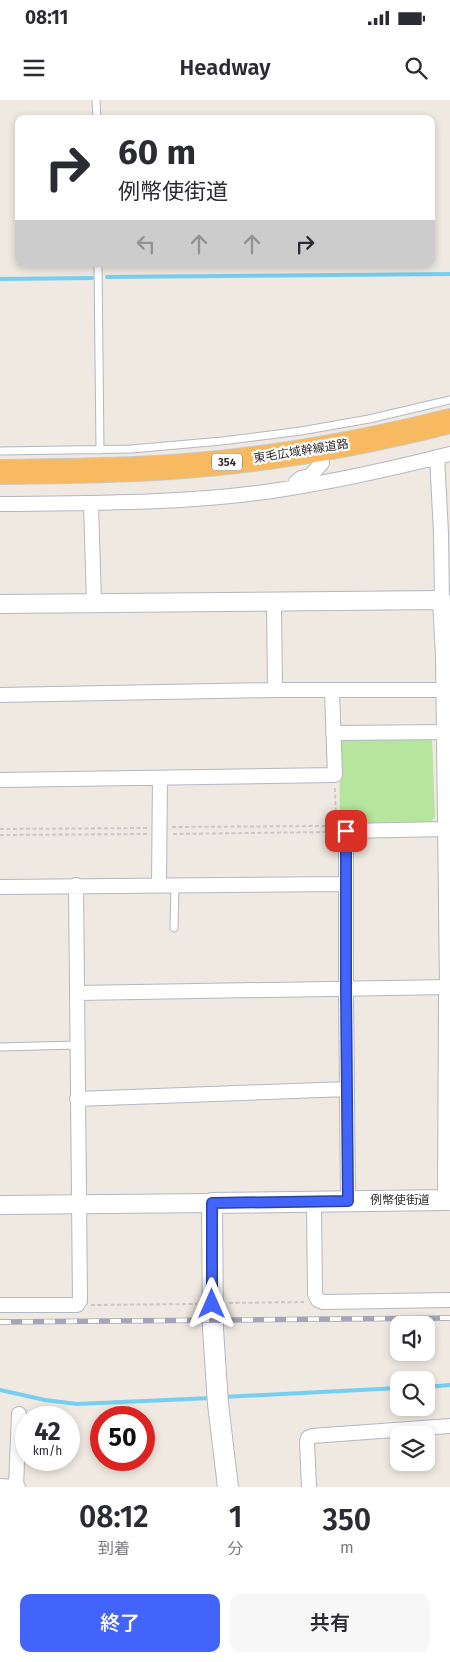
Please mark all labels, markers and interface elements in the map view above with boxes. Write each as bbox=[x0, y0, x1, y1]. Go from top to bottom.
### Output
text: 08:11 bbox=[25, 6, 68, 29]
icon: menu bbox=[20, 54, 48, 82]
text: Headway bbox=[180, 54, 270, 81]
icon: search bbox=[402, 54, 430, 82]
text: 60 m bbox=[118, 131, 196, 173]
icon: right bbox=[35, 135, 100, 200]
text: 例幣使街道 bbox=[118, 178, 228, 205]
icon: left bbox=[132, 230, 160, 258]
icon: ahead bbox=[185, 230, 213, 258]
icon: ahead bbox=[238, 230, 266, 258]
icon: right bbox=[291, 230, 319, 258]
street label: 東毛広域幹線道路 bbox=[252, 437, 350, 465]
road number: 354 bbox=[212, 454, 242, 471]
pin bbox=[325, 810, 367, 852]
icon: arrive bbox=[332, 817, 360, 845]
street label: 例幣使街道 bbox=[370, 1193, 430, 1207]
position arrow bbox=[185, 1277, 237, 1329]
map controls bbox=[390, 1316, 435, 1471]
button: sound bbox=[390, 1316, 435, 1361]
button: search bbox=[390, 1371, 435, 1416]
speed limit sign: 50 bbox=[90, 1406, 155, 1471]
text: 42 bbox=[34, 1417, 61, 1447]
button: layers bbox=[390, 1426, 435, 1471]
text: km/h bbox=[33, 1444, 62, 1458]
text: 08:12 bbox=[79, 1499, 149, 1535]
text: 1 bbox=[229, 1499, 242, 1535]
text: 350 bbox=[322, 1502, 371, 1538]
text: m bbox=[340, 1538, 354, 1557]
text: 到着 bbox=[98, 1539, 130, 1558]
text: 分 bbox=[228, 1539, 244, 1558]
button: 終了 bbox=[20, 1594, 220, 1652]
button: 共有 bbox=[230, 1594, 430, 1652]

